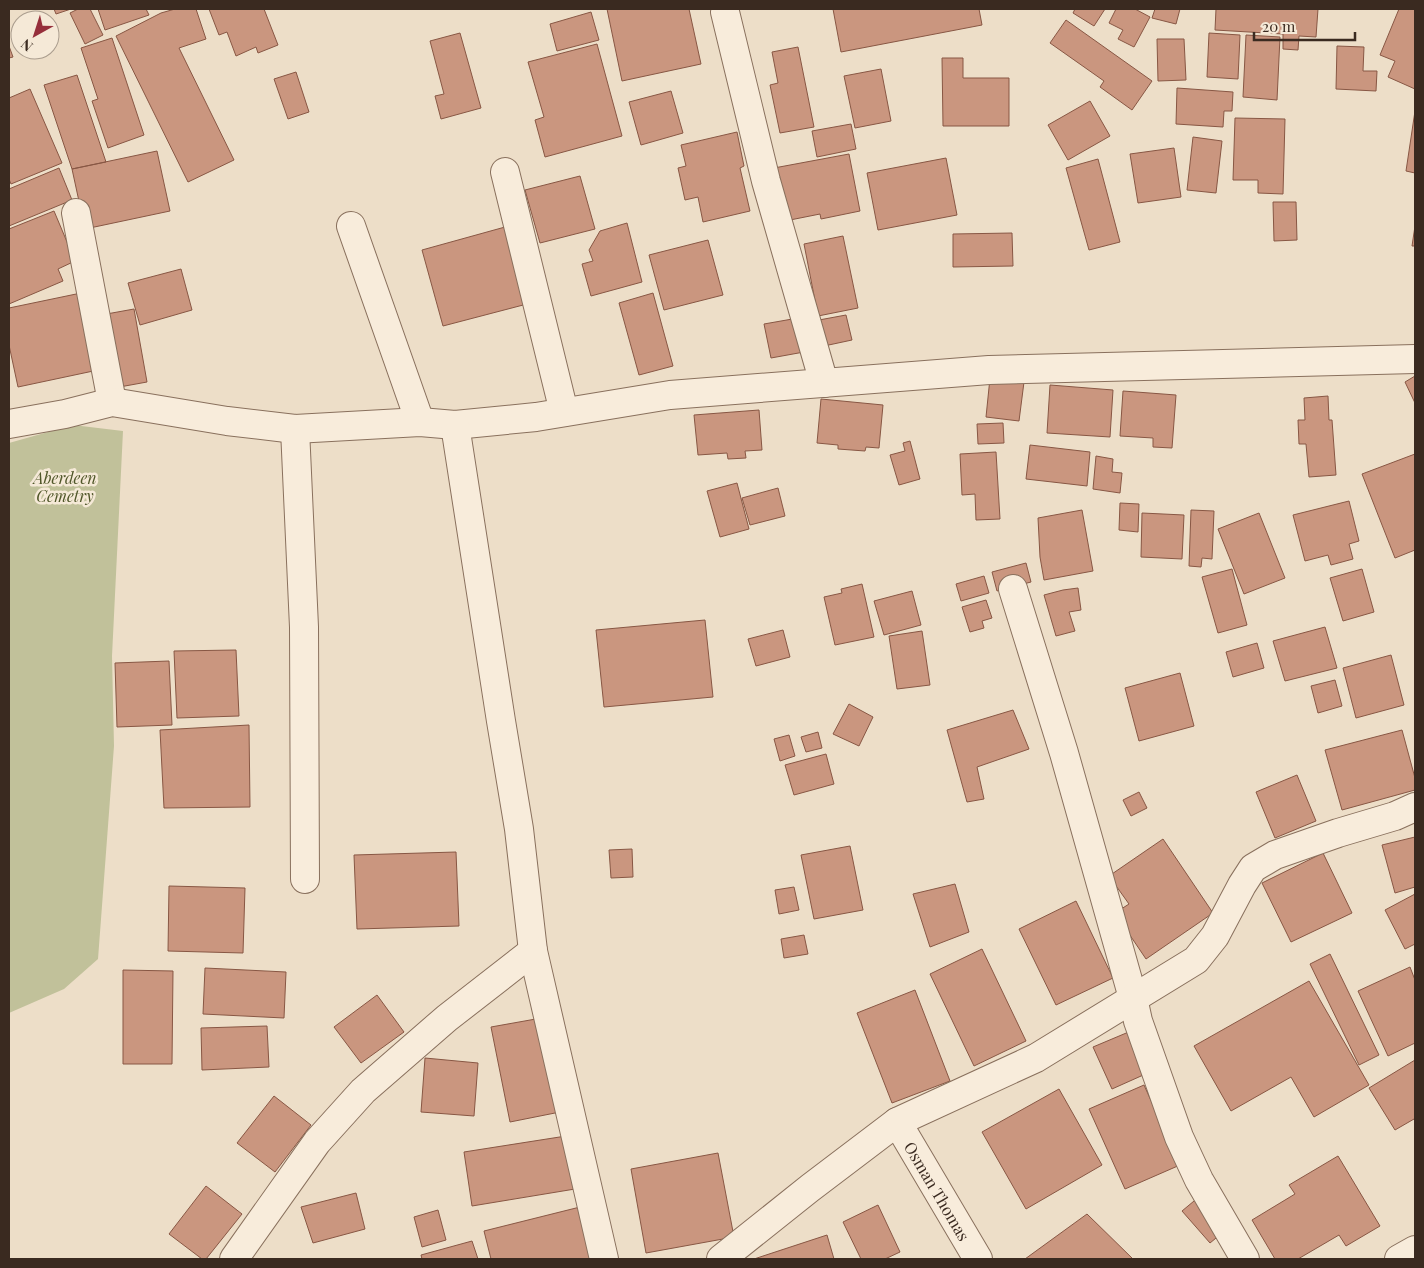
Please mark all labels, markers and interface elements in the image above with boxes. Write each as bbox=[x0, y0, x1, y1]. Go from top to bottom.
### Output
north arrow bbox=[10, 10, 60, 60]
scale bar bbox=[1254, 10, 1355, 42]
text: 20 m bbox=[1262, 16, 1296, 36]
text: N bbox=[17, 35, 36, 56]
park label: Aberdeen Cemetry bbox=[31, 467, 97, 506]
street label: Osman Thomas bbox=[900, 1137, 975, 1244]

